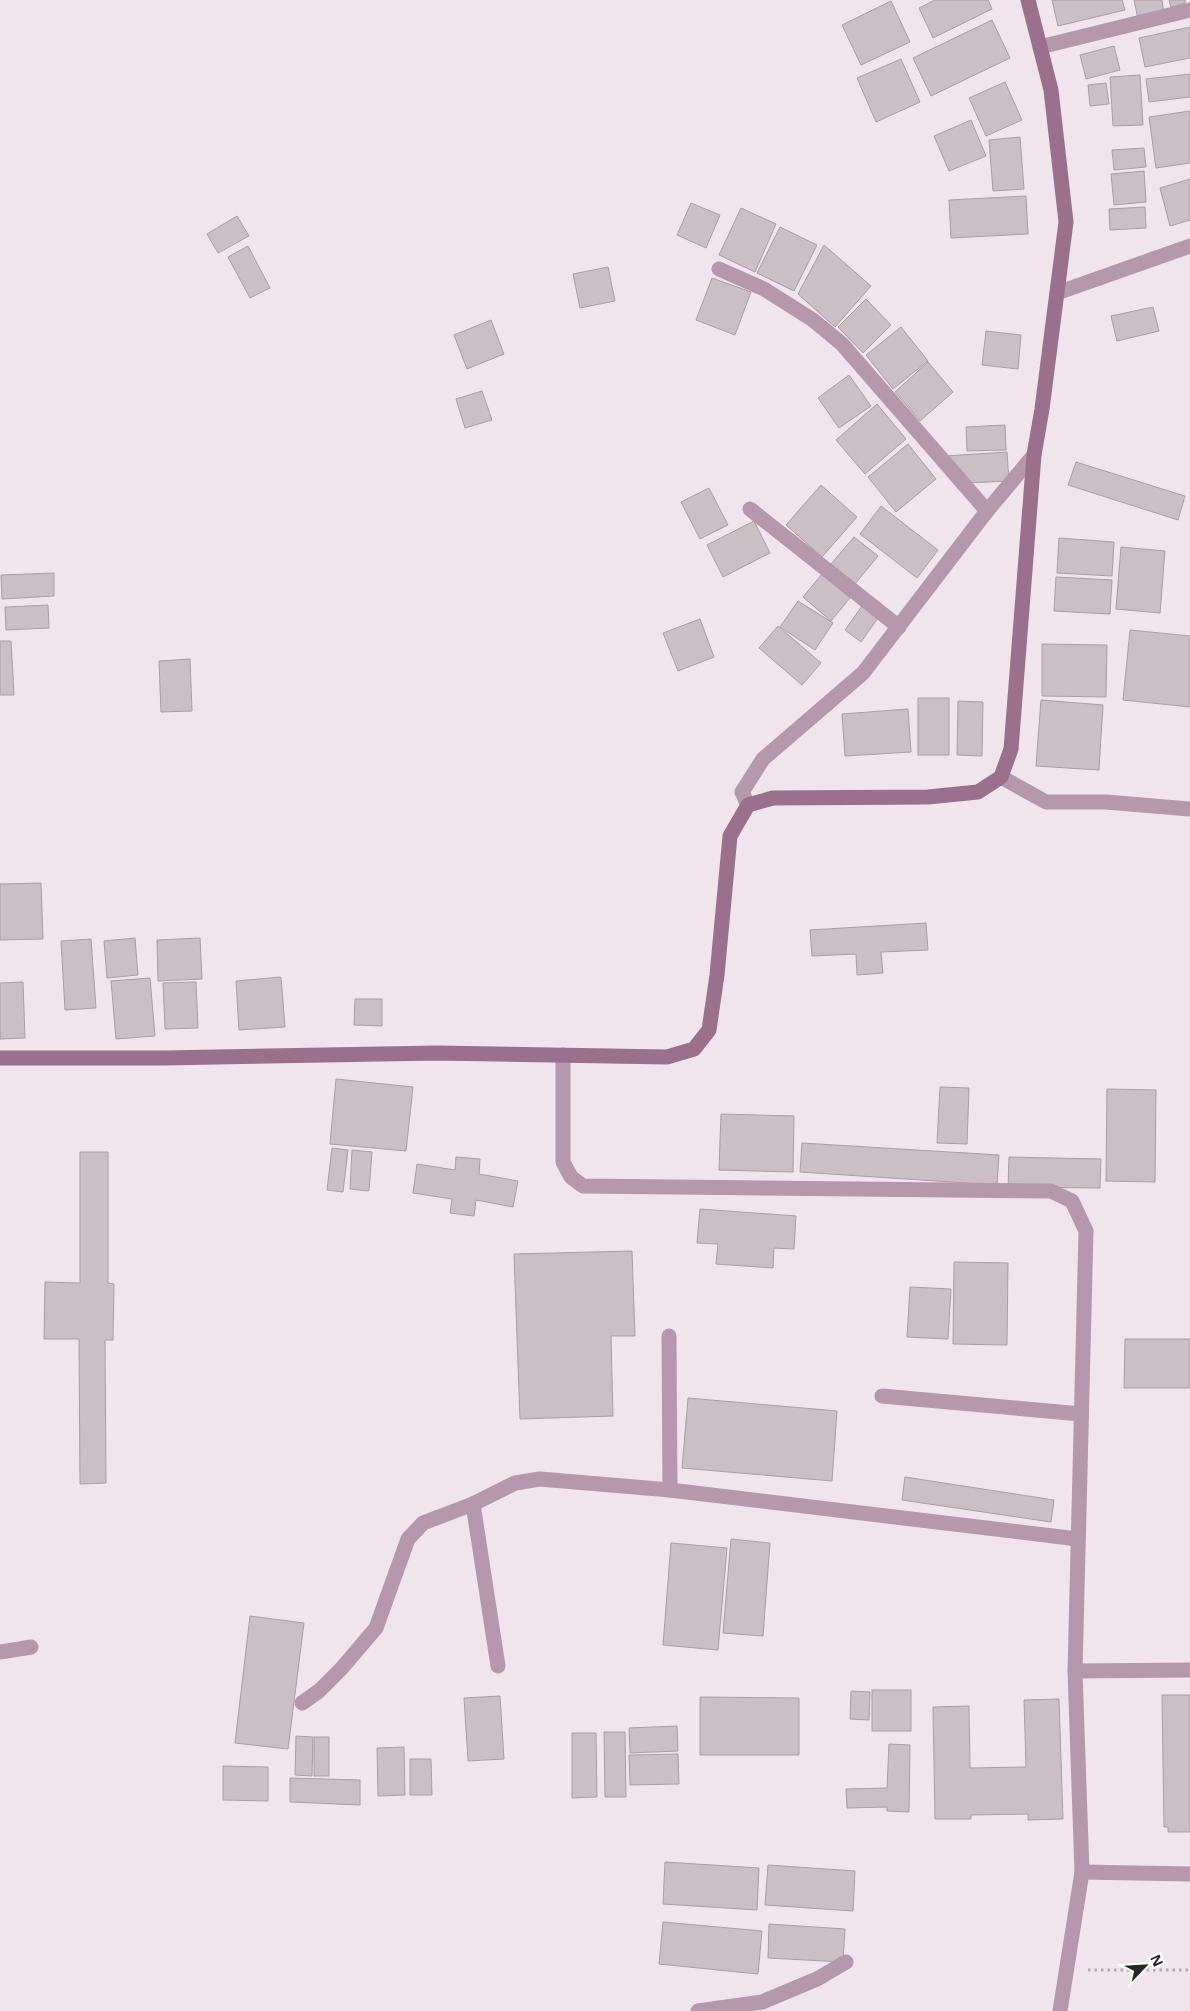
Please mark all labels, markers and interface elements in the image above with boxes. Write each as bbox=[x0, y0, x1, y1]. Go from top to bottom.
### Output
north arrow bbox=[1120, 1941, 1170, 1991]
text: N bbox=[1146, 1951, 1168, 1969]

